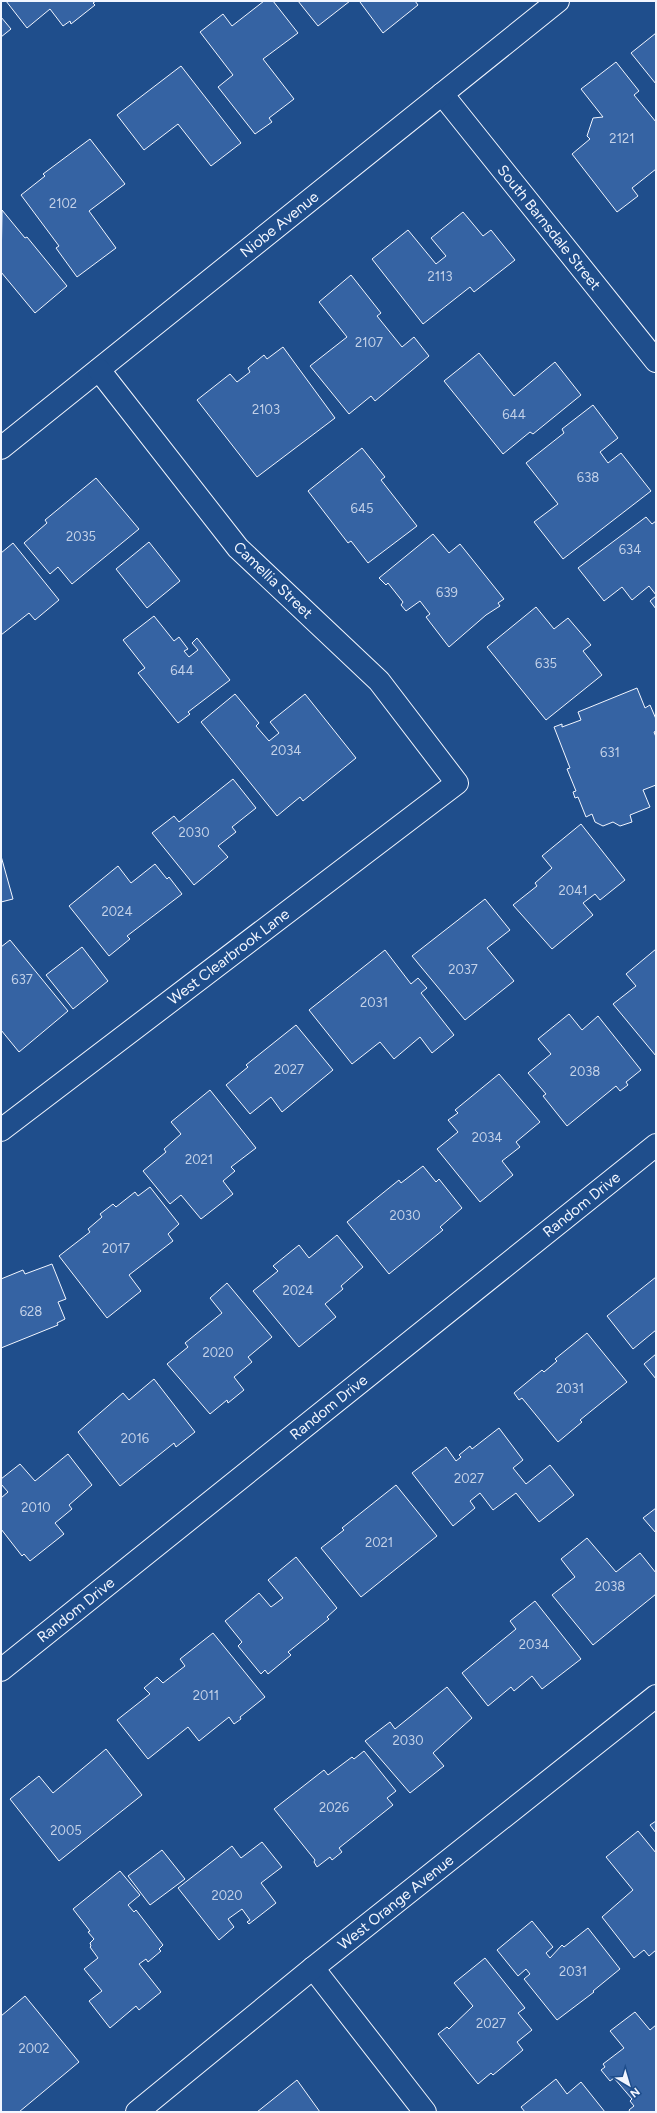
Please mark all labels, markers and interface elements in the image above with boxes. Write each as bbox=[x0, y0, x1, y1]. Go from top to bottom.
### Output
house number: 2121 bbox=[609, 131, 635, 146]
street label: South Barnsdale Street bbox=[493, 161, 605, 294]
street label: Niobe Avenue bbox=[237, 188, 322, 261]
house number: 2102 bbox=[49, 196, 77, 211]
house number: 2113 bbox=[427, 269, 453, 284]
house number: 2107 bbox=[355, 335, 383, 350]
house number: 2103 bbox=[252, 402, 280, 417]
house number: 644 bbox=[502, 407, 526, 422]
house number: 638 bbox=[577, 470, 599, 485]
house number: 645 bbox=[351, 501, 373, 516]
house number: 2035 bbox=[66, 529, 96, 544]
street label: Camellia Street bbox=[230, 538, 316, 622]
house number: 634 bbox=[619, 542, 641, 557]
house number: 639 bbox=[436, 585, 458, 600]
house number: 635 bbox=[535, 656, 557, 671]
house number: 644 bbox=[170, 663, 194, 678]
house number: 2034 bbox=[271, 743, 301, 758]
house number: 631 bbox=[600, 745, 620, 760]
house number: 2030 bbox=[178, 825, 210, 840]
house number: 2041 bbox=[558, 883, 588, 898]
house number: 2024 bbox=[102, 904, 132, 919]
street label: West Clearbrook Lane bbox=[164, 905, 293, 1009]
house number: 2037 bbox=[448, 962, 478, 977]
house number: 637 bbox=[11, 972, 33, 987]
house number: 2031 bbox=[360, 995, 388, 1010]
house number: 2027 bbox=[274, 1062, 304, 1077]
house number: 2038 bbox=[570, 1064, 600, 1079]
house number: 2034 bbox=[472, 1130, 502, 1145]
house number: 2021 bbox=[185, 1152, 213, 1167]
street label: Random Drive bbox=[539, 1168, 624, 1241]
house number: 2030 bbox=[389, 1208, 421, 1223]
house number: 2017 bbox=[102, 1241, 130, 1256]
house number: 2024 bbox=[283, 1283, 313, 1298]
house number: 628 bbox=[20, 1304, 42, 1319]
house number: 2020 bbox=[202, 1345, 234, 1360]
street label: Random Drive bbox=[286, 1371, 371, 1444]
house number: 2031 bbox=[556, 1381, 584, 1396]
house number: 2016 bbox=[121, 1431, 149, 1446]
house number: 2027 bbox=[454, 1471, 484, 1486]
house number: 2010 bbox=[21, 1500, 51, 1515]
house number: 2021 bbox=[365, 1535, 393, 1550]
street label: Random Drive bbox=[34, 1573, 118, 1646]
house number: 2038 bbox=[595, 1579, 625, 1594]
house number: 2034 bbox=[519, 1637, 549, 1652]
house number: 2011 bbox=[193, 1688, 219, 1703]
house number: 2030 bbox=[392, 1733, 424, 1748]
house number: 2026 bbox=[319, 1800, 349, 1815]
house number: 2005 bbox=[50, 1823, 82, 1838]
street label: West Orange Avenue bbox=[334, 1851, 457, 1954]
house number: 2020 bbox=[211, 1888, 243, 1903]
house number: 2031 bbox=[559, 1964, 587, 1979]
house number: 2027 bbox=[476, 2016, 506, 2031]
house number: 2002 bbox=[18, 2041, 50, 2056]
north arrow bbox=[609, 2065, 649, 2105]
text: N bbox=[627, 2085, 642, 2100]

